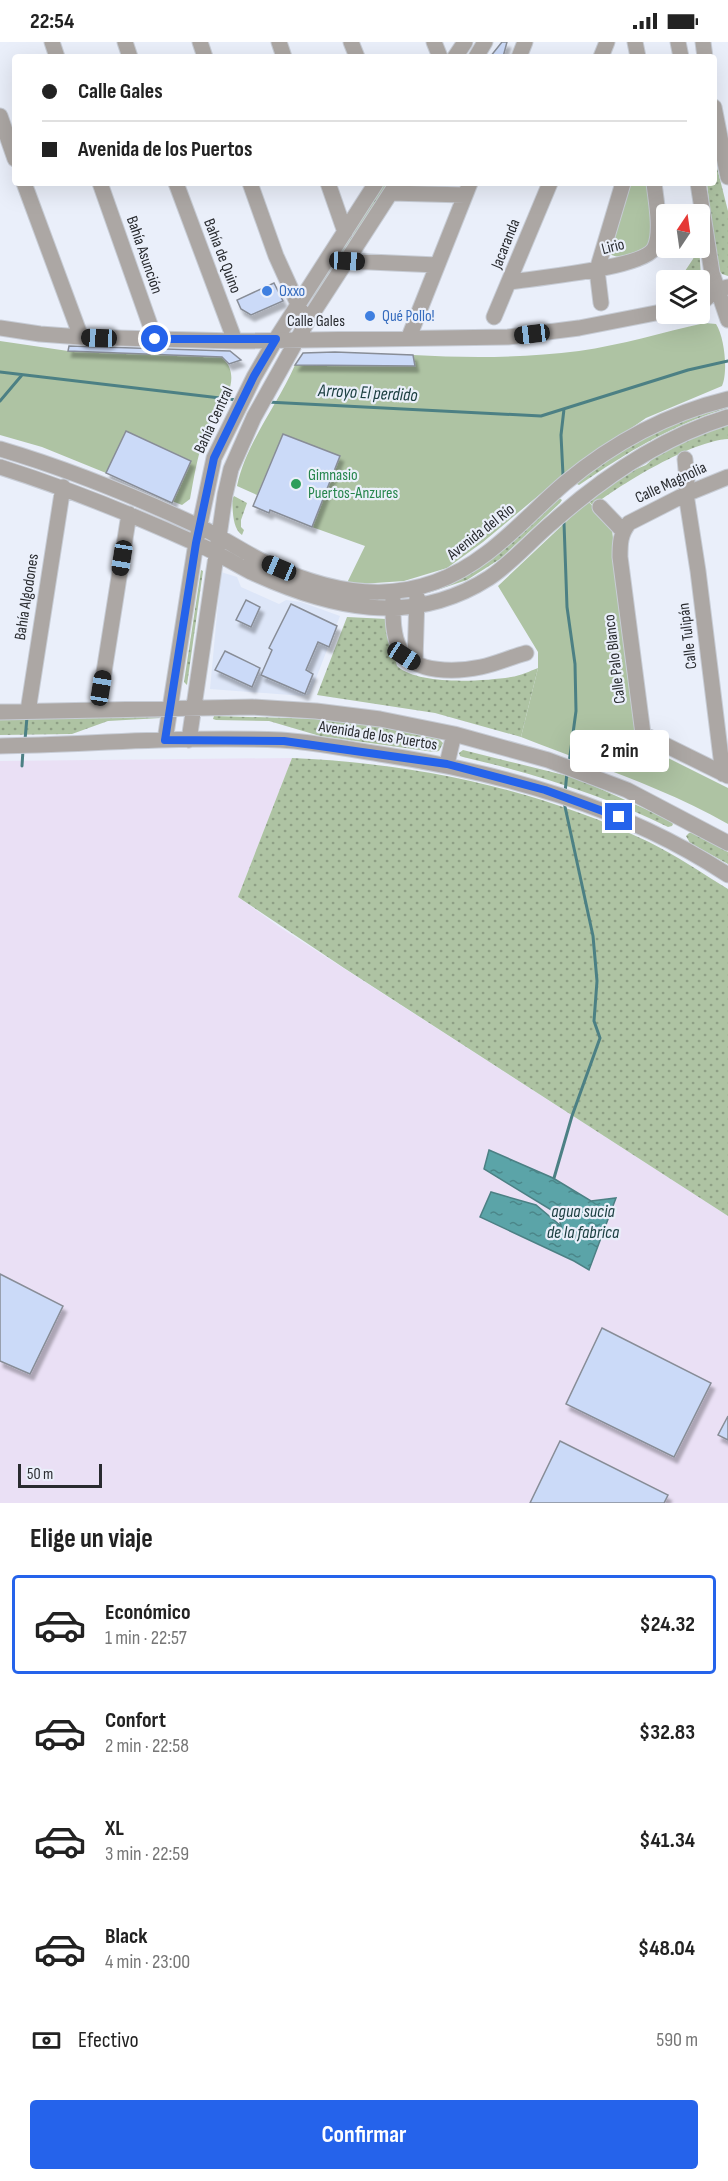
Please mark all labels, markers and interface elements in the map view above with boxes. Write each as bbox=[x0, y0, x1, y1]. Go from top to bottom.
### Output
text: 22:54 bbox=[30, 8, 74, 35]
text: Calle Gales bbox=[78, 78, 163, 105]
text: Avenida de los Puertos bbox=[78, 136, 252, 163]
north arrow bbox=[656, 204, 710, 258]
map controls bbox=[656, 204, 710, 324]
street label: Bahía Asunción bbox=[122, 214, 166, 296]
street label: Bahía de Quino bbox=[199, 216, 245, 296]
street label: Jacaranda bbox=[487, 216, 525, 273]
street label: Lirio bbox=[599, 235, 627, 259]
car bbox=[329, 251, 365, 271]
button: layers bbox=[656, 270, 710, 324]
place label: Oxxo bbox=[279, 282, 305, 301]
marker: Oxxo bbox=[260, 284, 274, 298]
place label: Qué Pollo! bbox=[382, 307, 435, 326]
marker: Qué Pollo! bbox=[363, 309, 377, 323]
street label: Calle Gales bbox=[287, 312, 345, 331]
car bbox=[513, 323, 551, 345]
route start bbox=[141, 325, 168, 352]
car bbox=[81, 328, 117, 348]
water label: Arroyo El perdido bbox=[317, 380, 419, 406]
street label: Bahía Central bbox=[190, 384, 238, 456]
street label: Calle Magnolia bbox=[632, 458, 710, 508]
place label: Gimnasio Puertos-Anzures bbox=[308, 466, 399, 503]
marker: Gimnasio Puertos-Anzures bbox=[289, 477, 303, 491]
street label: Avenida del Río bbox=[443, 500, 518, 565]
car bbox=[110, 539, 134, 577]
street label: Bahía Algodones bbox=[11, 552, 43, 642]
car bbox=[259, 553, 299, 583]
street label: Calle Tulipán bbox=[675, 602, 701, 670]
street label: Calle Palo Blanco bbox=[600, 613, 630, 705]
car bbox=[384, 639, 424, 673]
car bbox=[89, 669, 113, 707]
street label: Avenida de los Puertos bbox=[316, 717, 439, 755]
callout: 2 min bbox=[570, 730, 668, 772]
text: 2 min bbox=[600, 739, 639, 763]
route end bbox=[605, 803, 632, 830]
water label: agua sucia de la fabrica bbox=[547, 1201, 620, 1243]
scale bar bbox=[18, 1461, 102, 1488]
text: 50 m bbox=[27, 1465, 53, 1484]
text: Elige un viaje bbox=[30, 1523, 153, 1555]
icon: car bbox=[33, 1598, 87, 1652]
text: Económico bbox=[105, 1599, 191, 1626]
text: $24.32 bbox=[639, 1611, 695, 1638]
text: 1 min · 22:57 bbox=[105, 1626, 187, 1650]
icon: car bbox=[33, 1706, 87, 1760]
text: Confort bbox=[105, 1707, 166, 1734]
text: $32.83 bbox=[639, 1719, 695, 1746]
text: 2 min · 22:58 bbox=[105, 1734, 189, 1758]
icon: car bbox=[33, 1814, 87, 1868]
text: XL bbox=[105, 1815, 124, 1842]
text: $41.34 bbox=[639, 1827, 695, 1854]
text: 3 min · 22:59 bbox=[105, 1842, 189, 1866]
icon: car bbox=[33, 1922, 87, 1976]
text: Black bbox=[105, 1923, 147, 1950]
text: $48.04 bbox=[638, 1935, 695, 1962]
text: 4 min · 23:00 bbox=[105, 1950, 190, 1974]
icon: cash bbox=[30, 2024, 63, 2057]
text: Efectivo bbox=[78, 2027, 139, 2054]
text: 590 m bbox=[656, 2028, 698, 2052]
button: Confirmar bbox=[30, 2100, 698, 2169]

